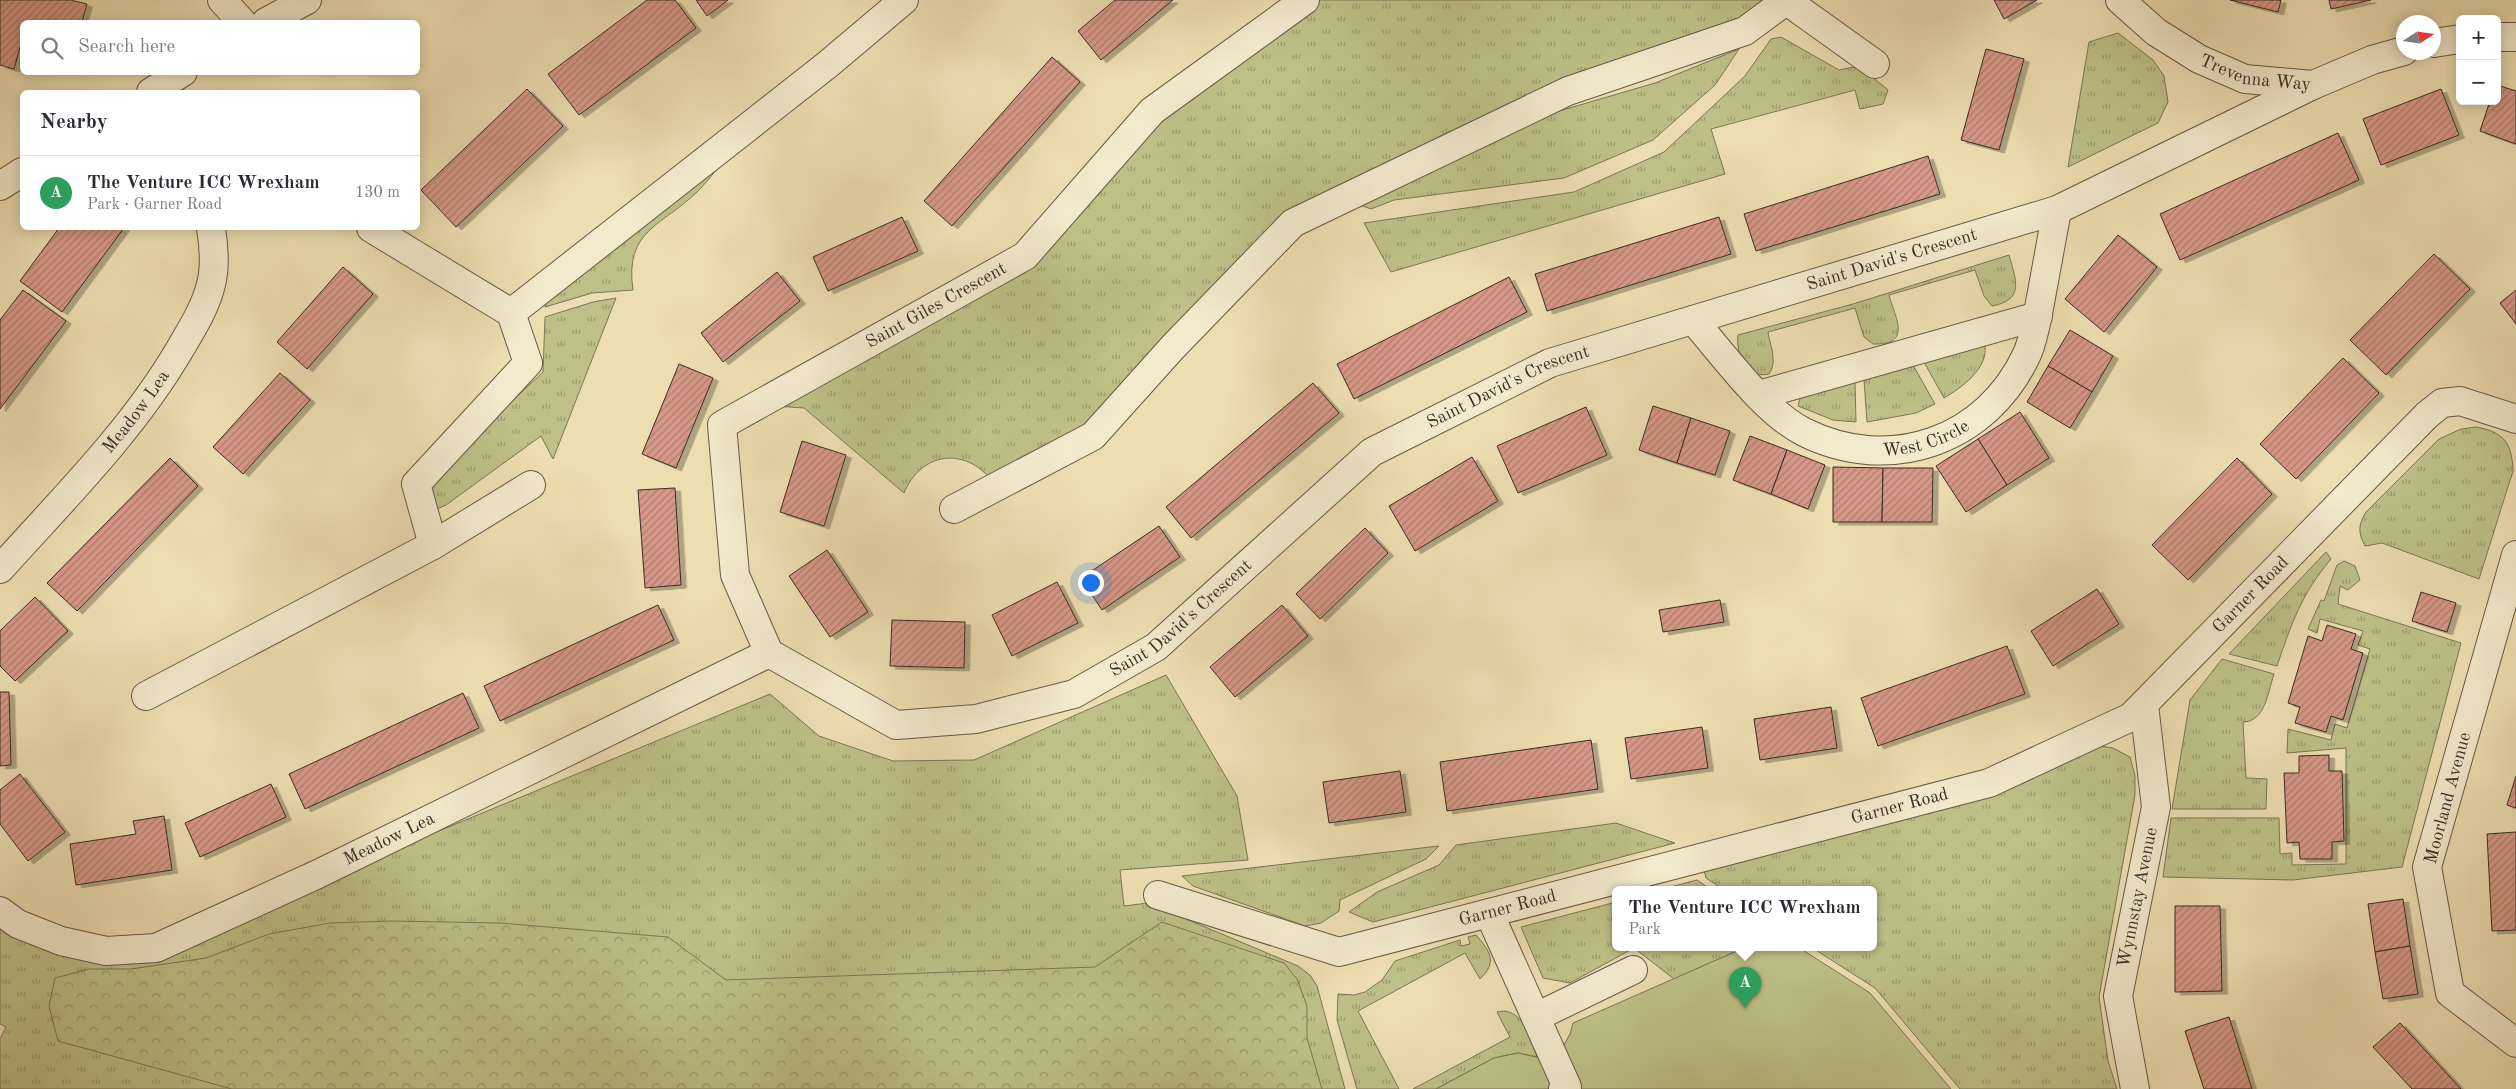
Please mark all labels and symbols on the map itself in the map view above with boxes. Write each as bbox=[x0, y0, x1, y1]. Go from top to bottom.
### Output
north arrow bbox=[2396, 15, 2441, 60]
street label: Trevenna Way bbox=[2197, 51, 2312, 94]
street label: Saint David's Crescent bbox=[1804, 226, 1979, 294]
street label: Saint Giles Crescent bbox=[863, 259, 1009, 352]
street label: Saint David's Crescent bbox=[1424, 343, 1592, 432]
street label: Meadow Lea bbox=[99, 367, 173, 457]
street label: West Circle bbox=[1882, 417, 1972, 460]
street label: Garner Road bbox=[2209, 553, 2292, 637]
street label: Saint David's Crescent bbox=[1107, 556, 1255, 680]
your location bbox=[1078, 570, 1104, 596]
street label: Moorland Avenue bbox=[2422, 730, 2474, 866]
street label: Garner Road bbox=[1849, 785, 1950, 828]
street label: Meadow Lea bbox=[341, 809, 437, 869]
street label: Wynnstay Avenue bbox=[2115, 826, 2161, 969]
street label: Garner Road bbox=[1457, 887, 1558, 929]
pin: A bbox=[1729, 967, 1761, 1008]

